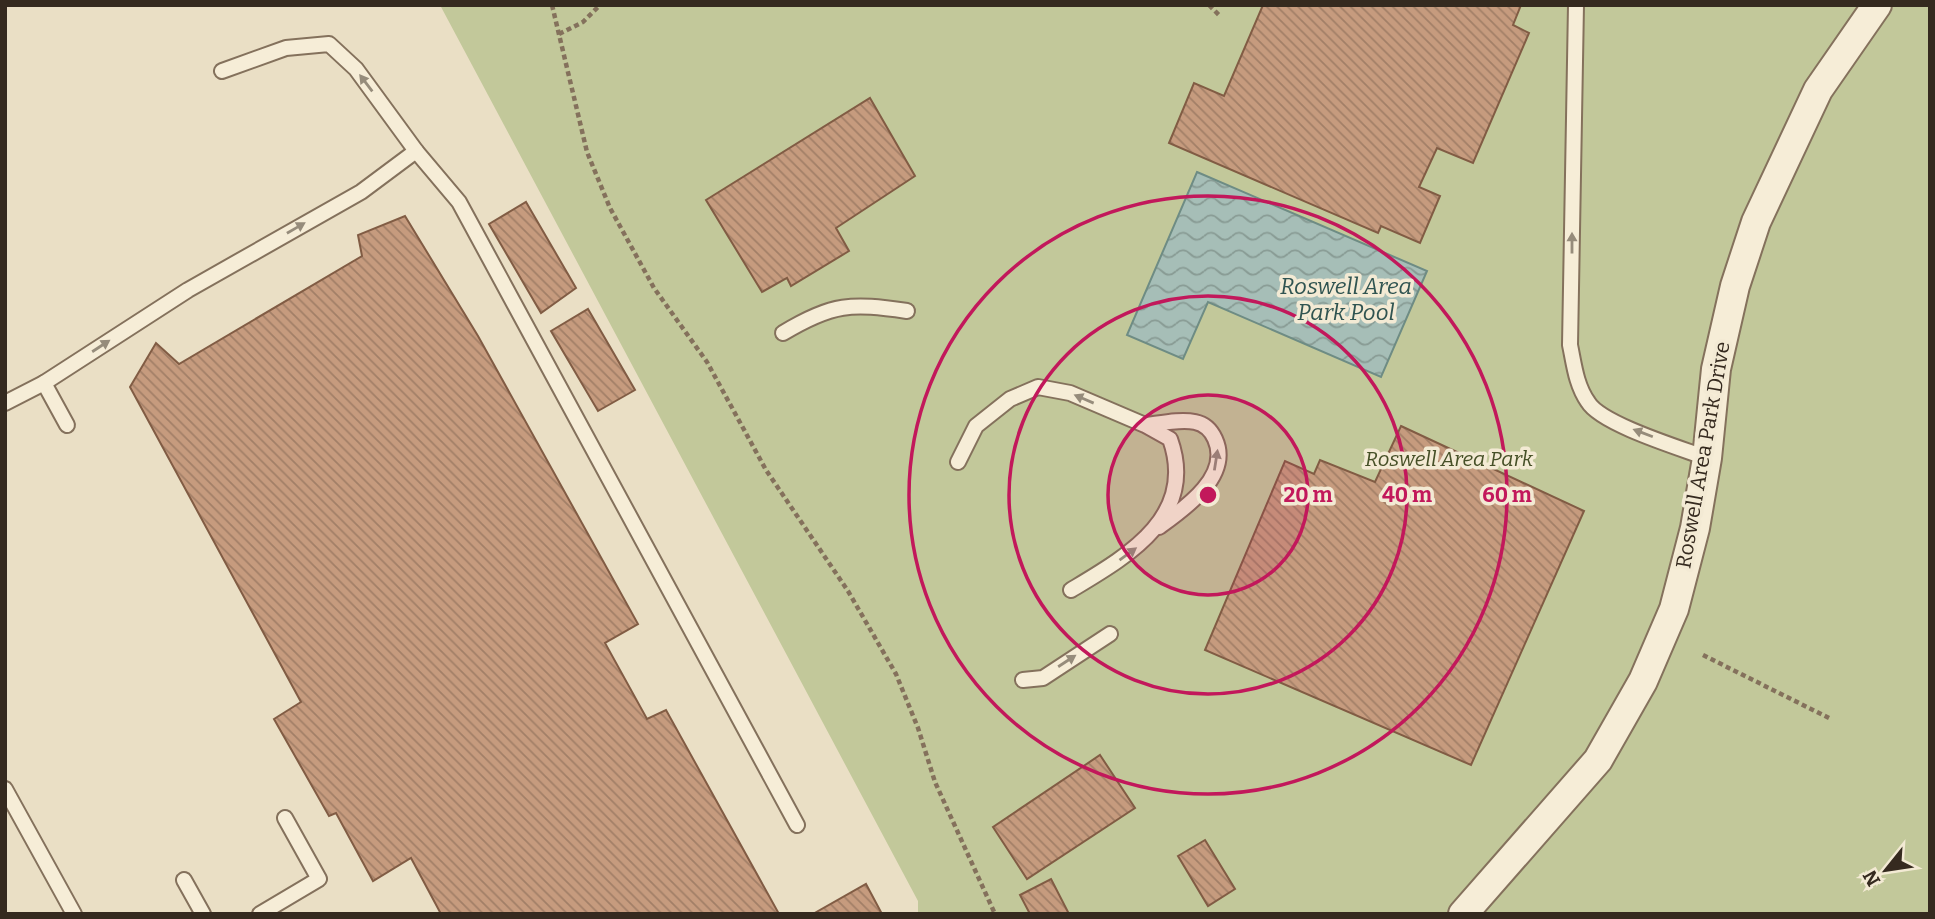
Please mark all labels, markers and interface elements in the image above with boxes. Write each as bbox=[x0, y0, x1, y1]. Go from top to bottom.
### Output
one-way arrow bbox=[360, 74, 374, 92]
one-way arrow bbox=[287, 222, 306, 235]
one-way arrow bbox=[1566, 232, 1578, 254]
water label: Roswell Area Park Pool bbox=[1280, 272, 1412, 326]
one-way arrow bbox=[92, 339, 111, 352]
street label: Roswell Area Park Drive bbox=[1670, 339, 1736, 571]
one-way arrow bbox=[1074, 393, 1094, 405]
one-way arrow bbox=[1633, 428, 1654, 439]
park label: Roswell Area Park bbox=[1365, 446, 1534, 472]
one-way arrow bbox=[1211, 449, 1222, 471]
text: 20 m bbox=[1284, 482, 1332, 508]
text: 40 m bbox=[1382, 482, 1432, 508]
text: 60 m bbox=[1482, 482, 1532, 508]
centre of rings bbox=[1196, 483, 1220, 507]
one-way arrow bbox=[1119, 547, 1137, 561]
one-way arrow bbox=[1058, 655, 1077, 668]
north arrow bbox=[1851, 835, 1921, 905]
text: N bbox=[1858, 866, 1885, 890]

